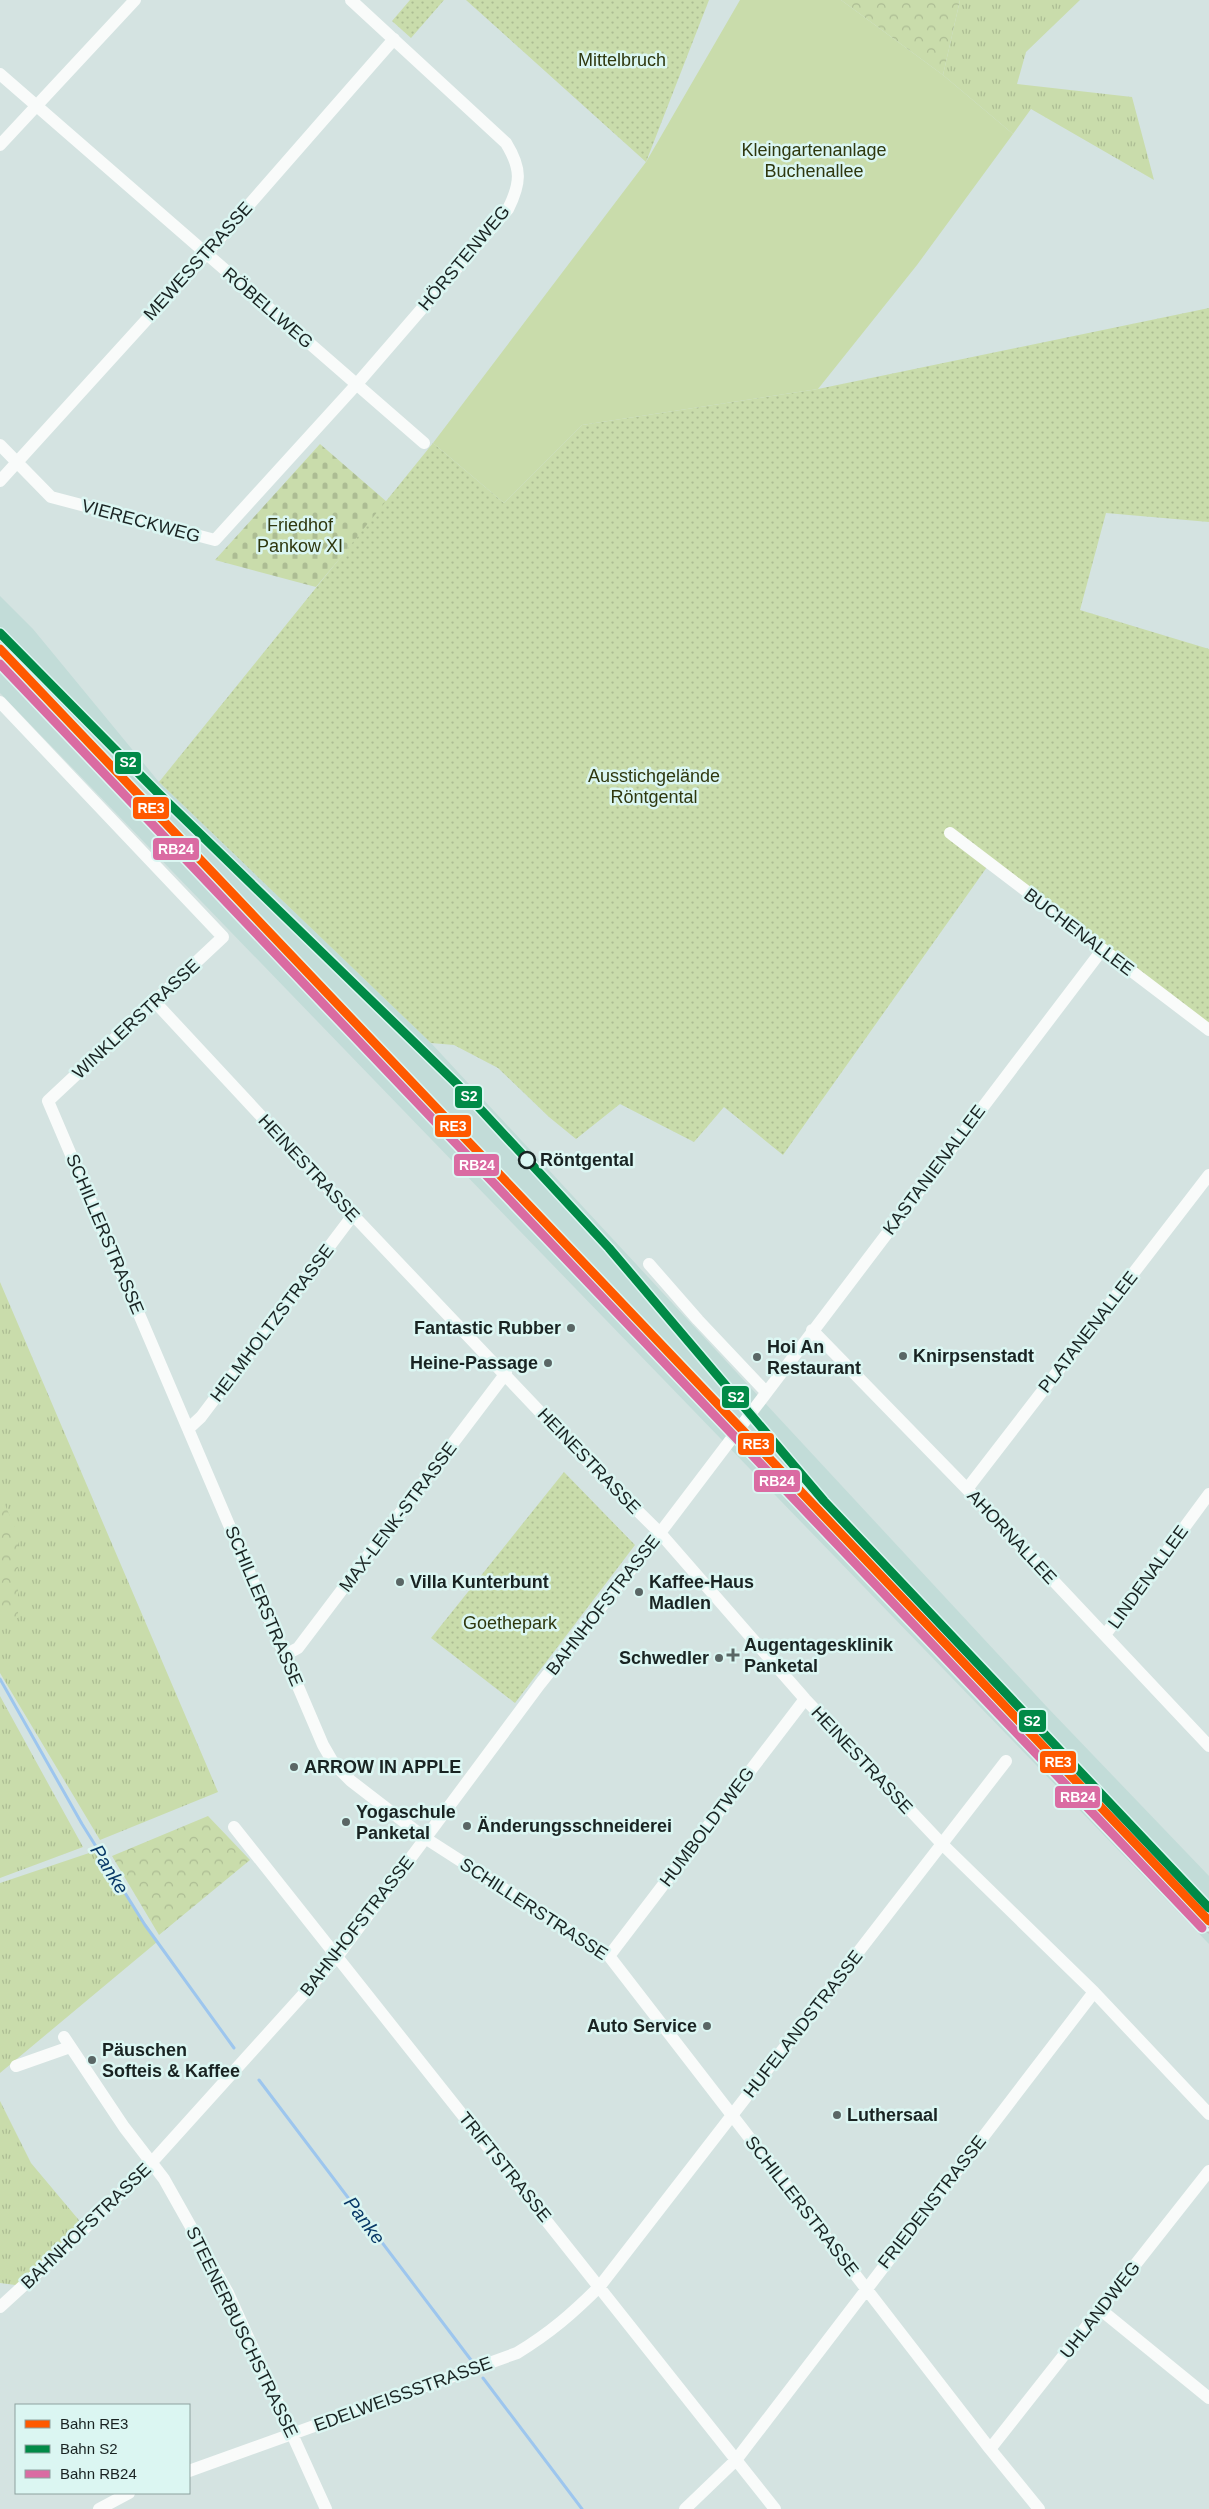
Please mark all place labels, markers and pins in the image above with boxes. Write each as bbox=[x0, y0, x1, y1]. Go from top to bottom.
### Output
place label: Röntgental bbox=[540, 1150, 634, 1170]
marker: Röntgental bbox=[518, 1151, 536, 1169]
place label: Fantastic Rubber bbox=[414, 1318, 561, 1338]
marker: Fantastic Rubber bbox=[565, 1322, 577, 1334]
place label: Hoi An Restaurant bbox=[767, 1337, 861, 1378]
place label: Knirpsenstadt bbox=[913, 1346, 1034, 1366]
marker: Knirpsenstadt bbox=[897, 1350, 909, 1362]
marker: Hoi An Restaurant bbox=[751, 1351, 763, 1363]
place label: Heine-Passage bbox=[410, 1353, 538, 1373]
marker: Heine-Passage bbox=[542, 1357, 554, 1369]
place label: Villa Kunterbunt bbox=[410, 1572, 549, 1592]
place label: Kaffee-Haus Madlen bbox=[649, 1572, 754, 1613]
marker: Villa Kunterbunt bbox=[394, 1576, 406, 1588]
marker: Kaffee-Haus Madlen bbox=[633, 1586, 645, 1598]
place label: Augentagesklinik Panketal bbox=[744, 1635, 894, 1676]
place label: Schwedler bbox=[619, 1648, 709, 1668]
marker: Augentagesklinik Panketal bbox=[726, 1648, 740, 1662]
marker: Schwedler bbox=[713, 1652, 725, 1664]
place label: ARROW IN APPLE bbox=[304, 1757, 461, 1777]
marker: ARROW IN APPLE bbox=[288, 1761, 300, 1773]
place label: Yogaschule Panketal bbox=[356, 1802, 456, 1843]
marker: Yogaschule Panketal bbox=[340, 1816, 352, 1828]
place label: Änderungsschneiderei bbox=[477, 1816, 672, 1836]
marker: Änderungsschneiderei bbox=[461, 1820, 473, 1832]
place label: Auto Service bbox=[587, 2016, 697, 2036]
marker: Auto Service bbox=[701, 2020, 713, 2032]
place label: Päuschen Softeis & Kaffee bbox=[102, 2040, 240, 2081]
marker: Päuschen Softeis & Kaffee bbox=[86, 2054, 98, 2066]
place label: Luthersaal bbox=[847, 2105, 938, 2125]
marker: Luthersaal bbox=[831, 2109, 843, 2121]

